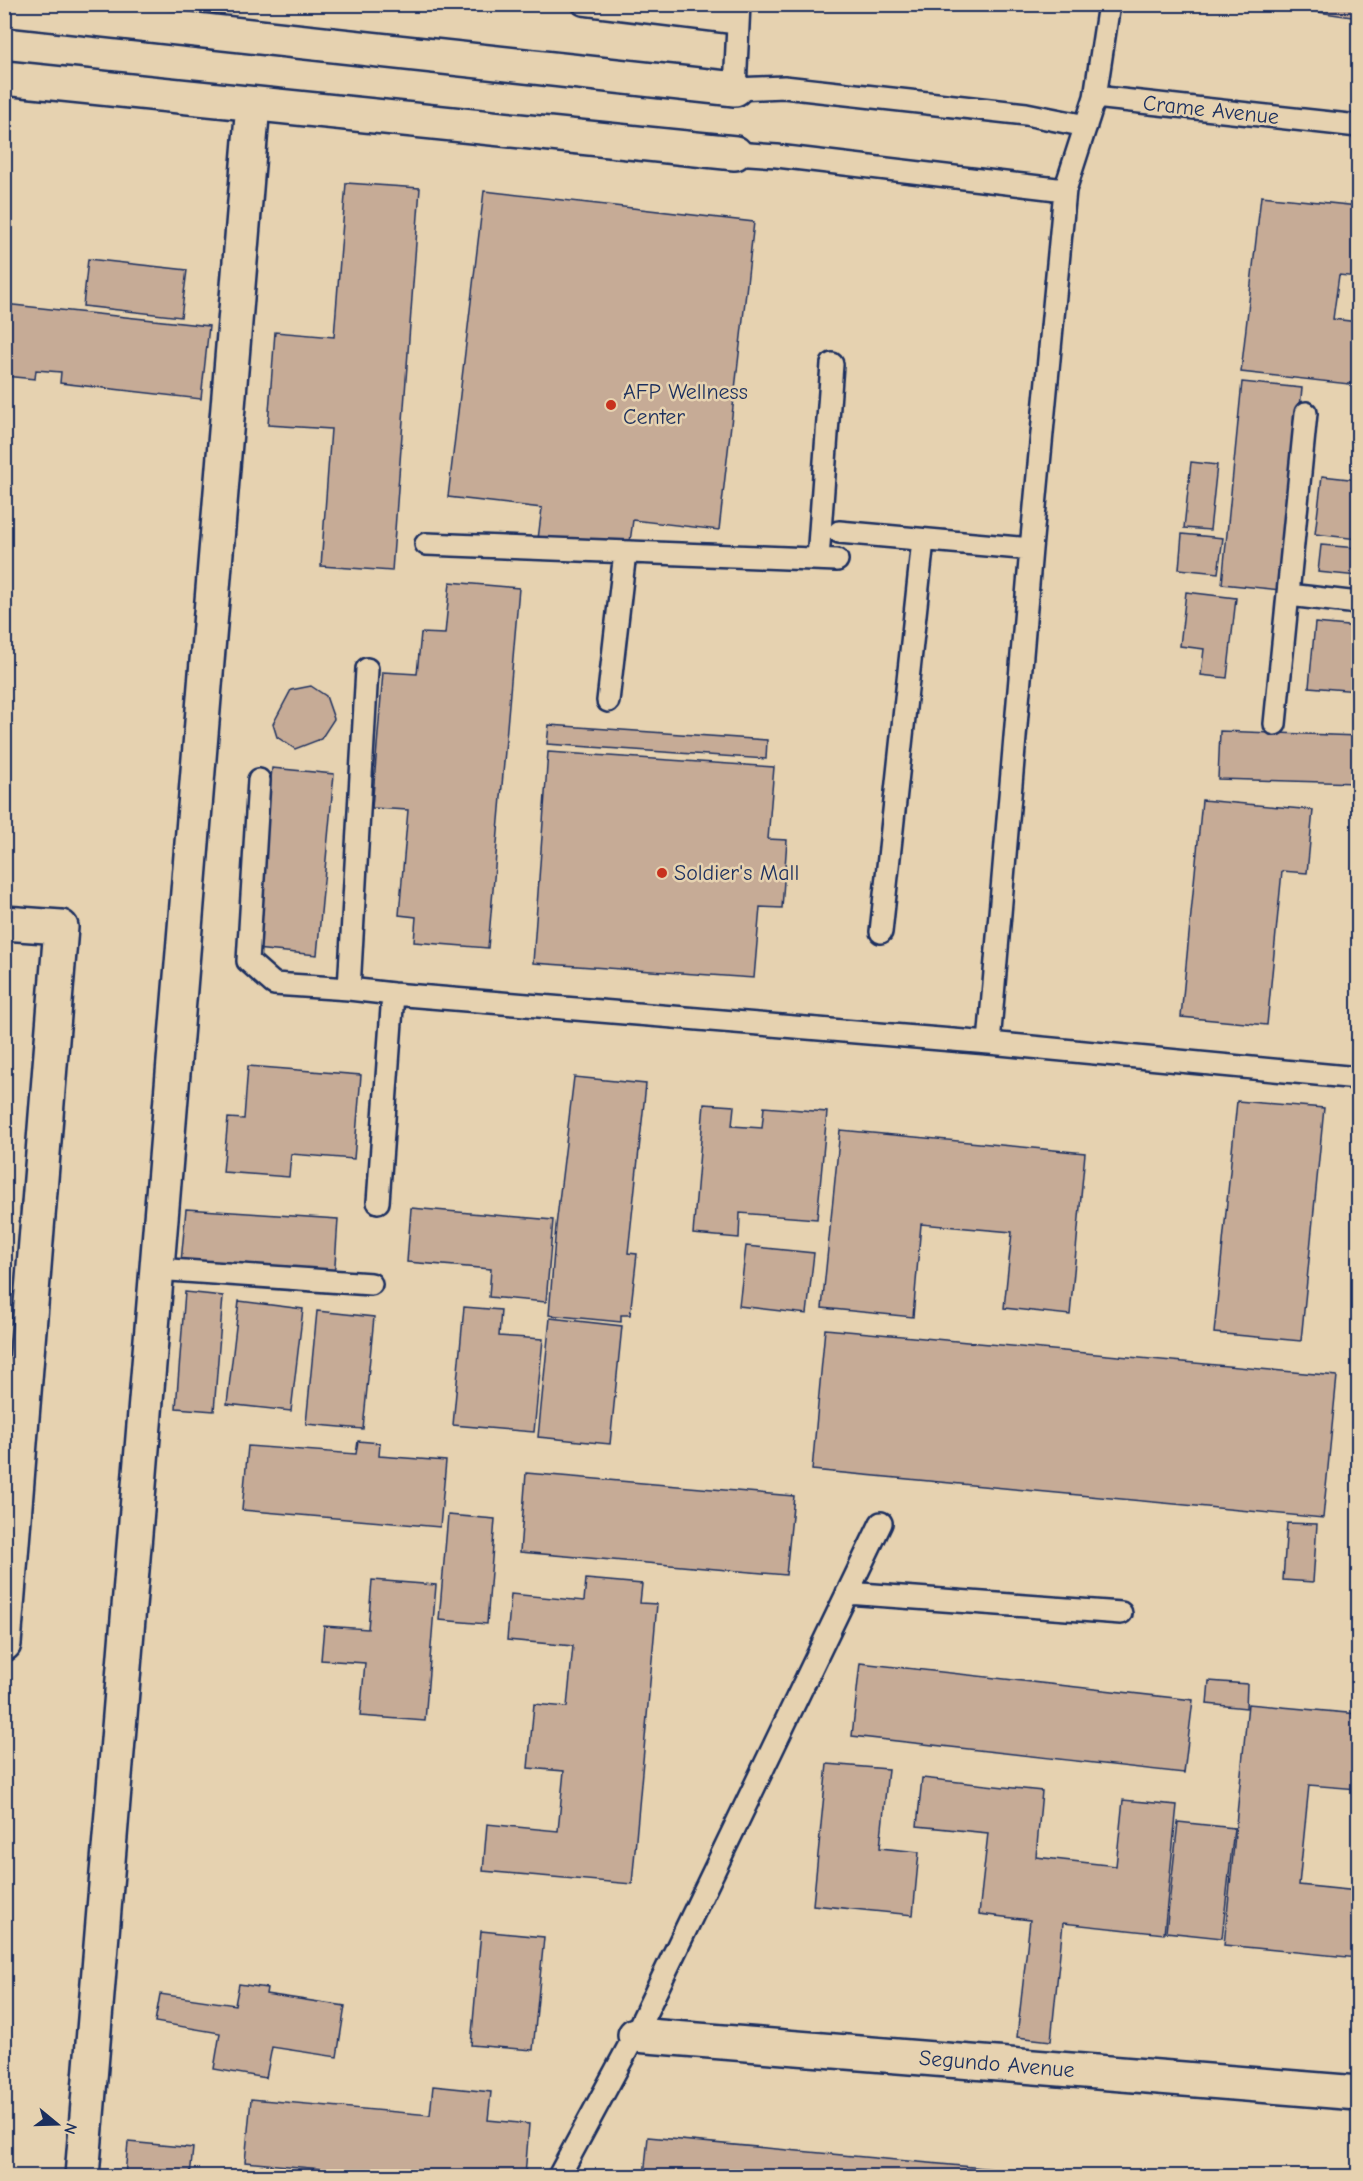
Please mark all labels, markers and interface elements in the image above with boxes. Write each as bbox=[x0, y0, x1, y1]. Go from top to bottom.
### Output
street label: Crame Avenue bbox=[1142, 90, 1280, 130]
place label: AFP Wellness Center bbox=[623, 379, 748, 430]
marker: AFP Wellness Center bbox=[604, 398, 618, 412]
place label: Soldier's Mall bbox=[674, 860, 799, 886]
marker: Soldier's Mall bbox=[655, 866, 669, 880]
street label: Segundo Avenue bbox=[918, 2045, 1076, 2083]
north arrow bbox=[27, 2094, 87, 2154]
text: N bbox=[60, 2121, 80, 2136]

